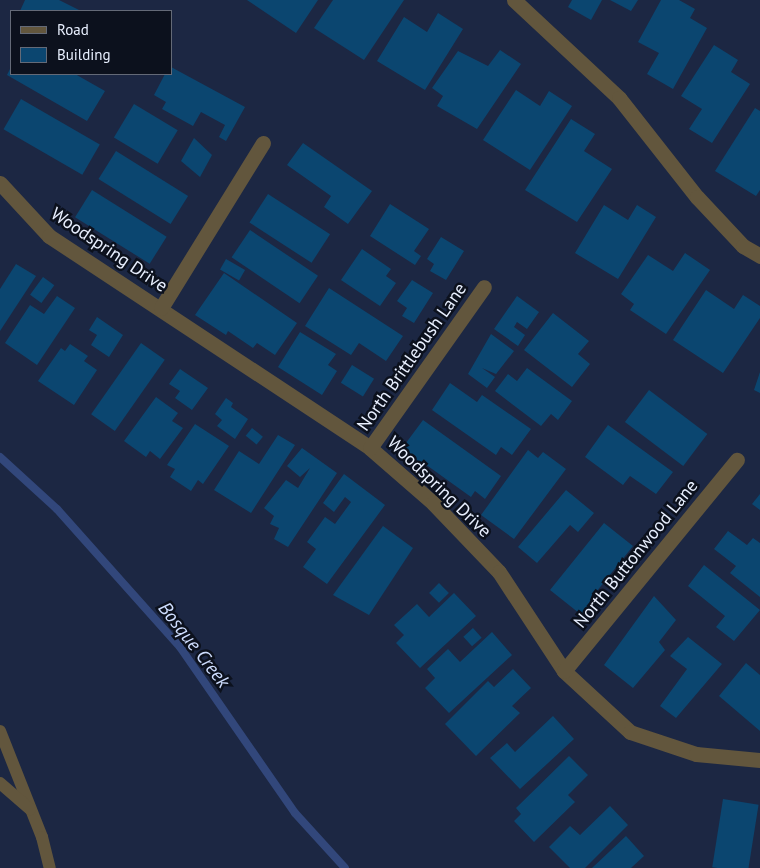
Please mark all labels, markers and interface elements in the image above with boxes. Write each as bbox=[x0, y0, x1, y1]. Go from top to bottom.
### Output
legend bbox=[10, 10, 172, 75]
text: Road bbox=[57, 20, 89, 39]
text: Building bbox=[57, 45, 111, 64]
street label: Woodspring Drive bbox=[47, 203, 171, 297]
street label: North Brittlebush Lane bbox=[353, 279, 471, 435]
street label: Woodspring Drive bbox=[383, 432, 495, 542]
street label: North Buttonwood Lane bbox=[570, 475, 702, 633]
water label: Bosque Creek bbox=[153, 597, 235, 693]

